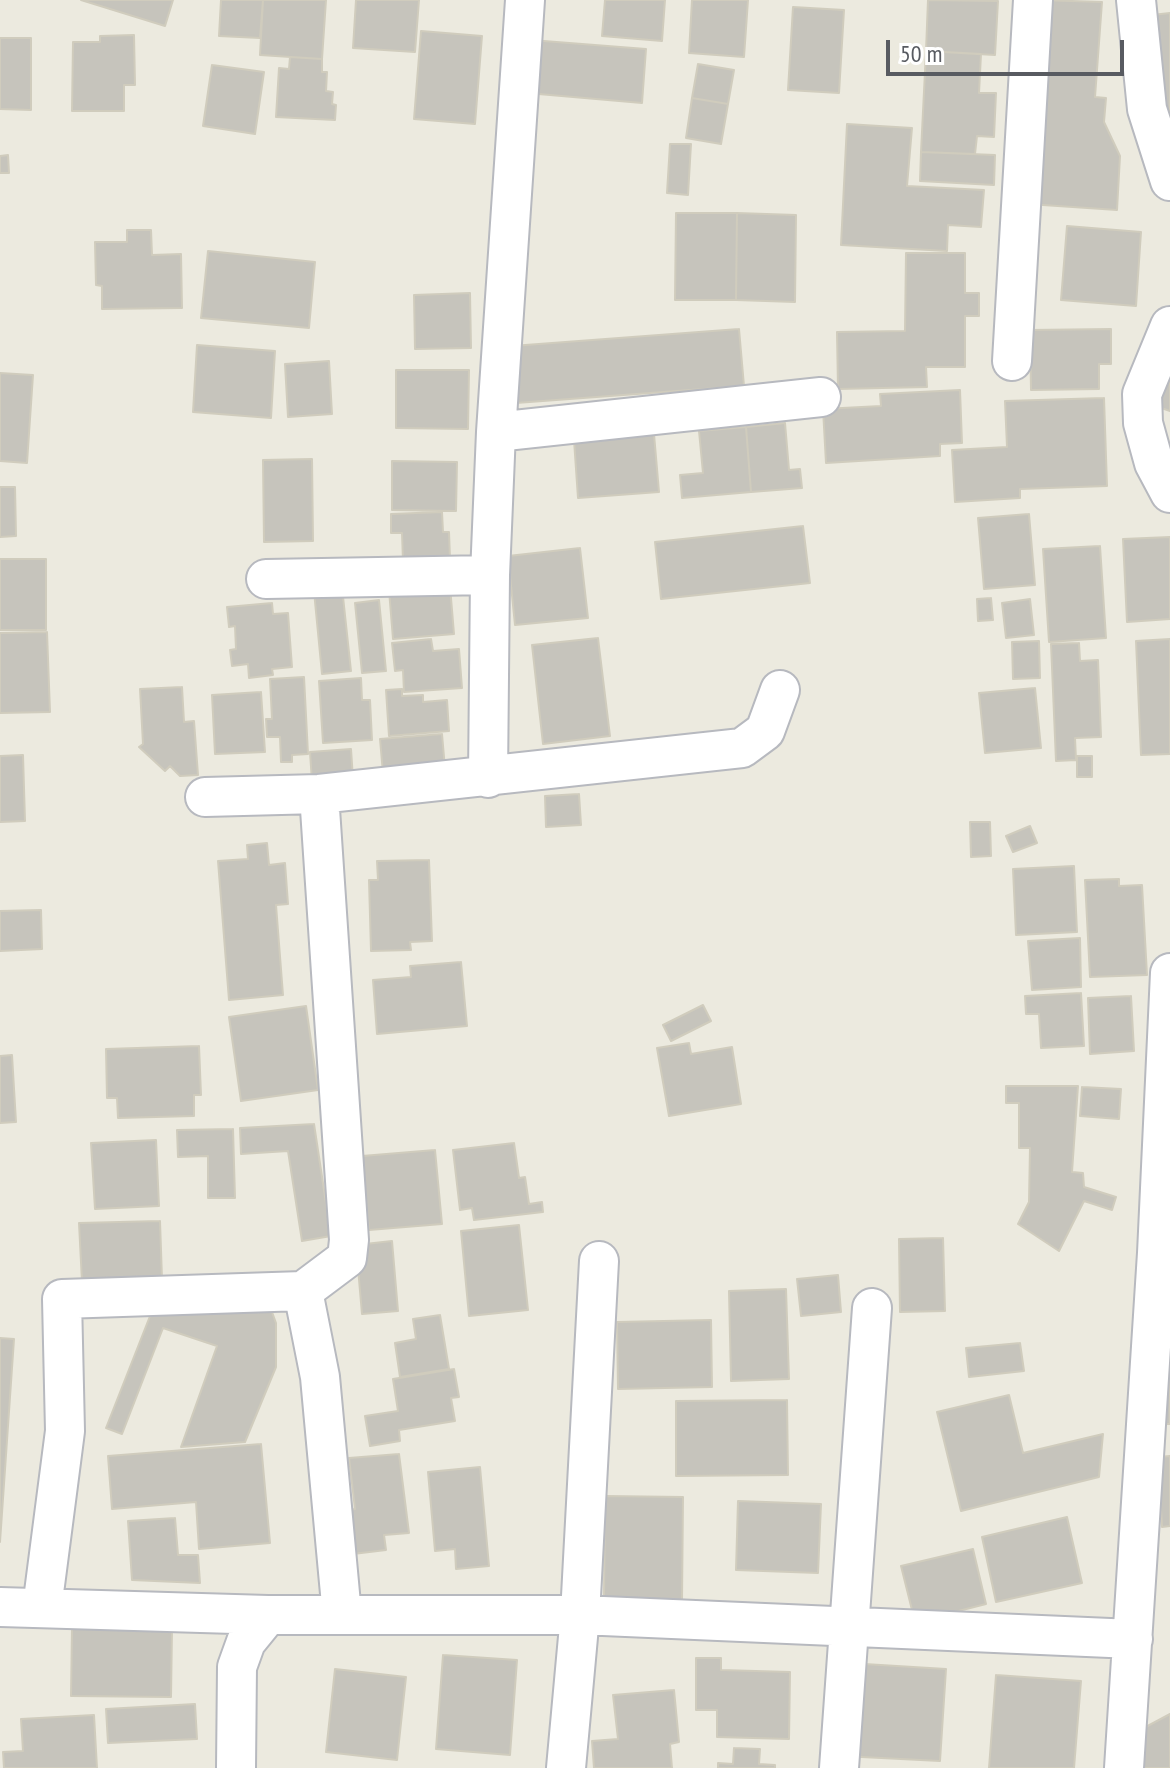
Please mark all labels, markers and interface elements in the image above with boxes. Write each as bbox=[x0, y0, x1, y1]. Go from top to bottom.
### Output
scale bar bbox=[890, 24, 1128, 74]
text: 50 m bbox=[900, 38, 942, 69]

